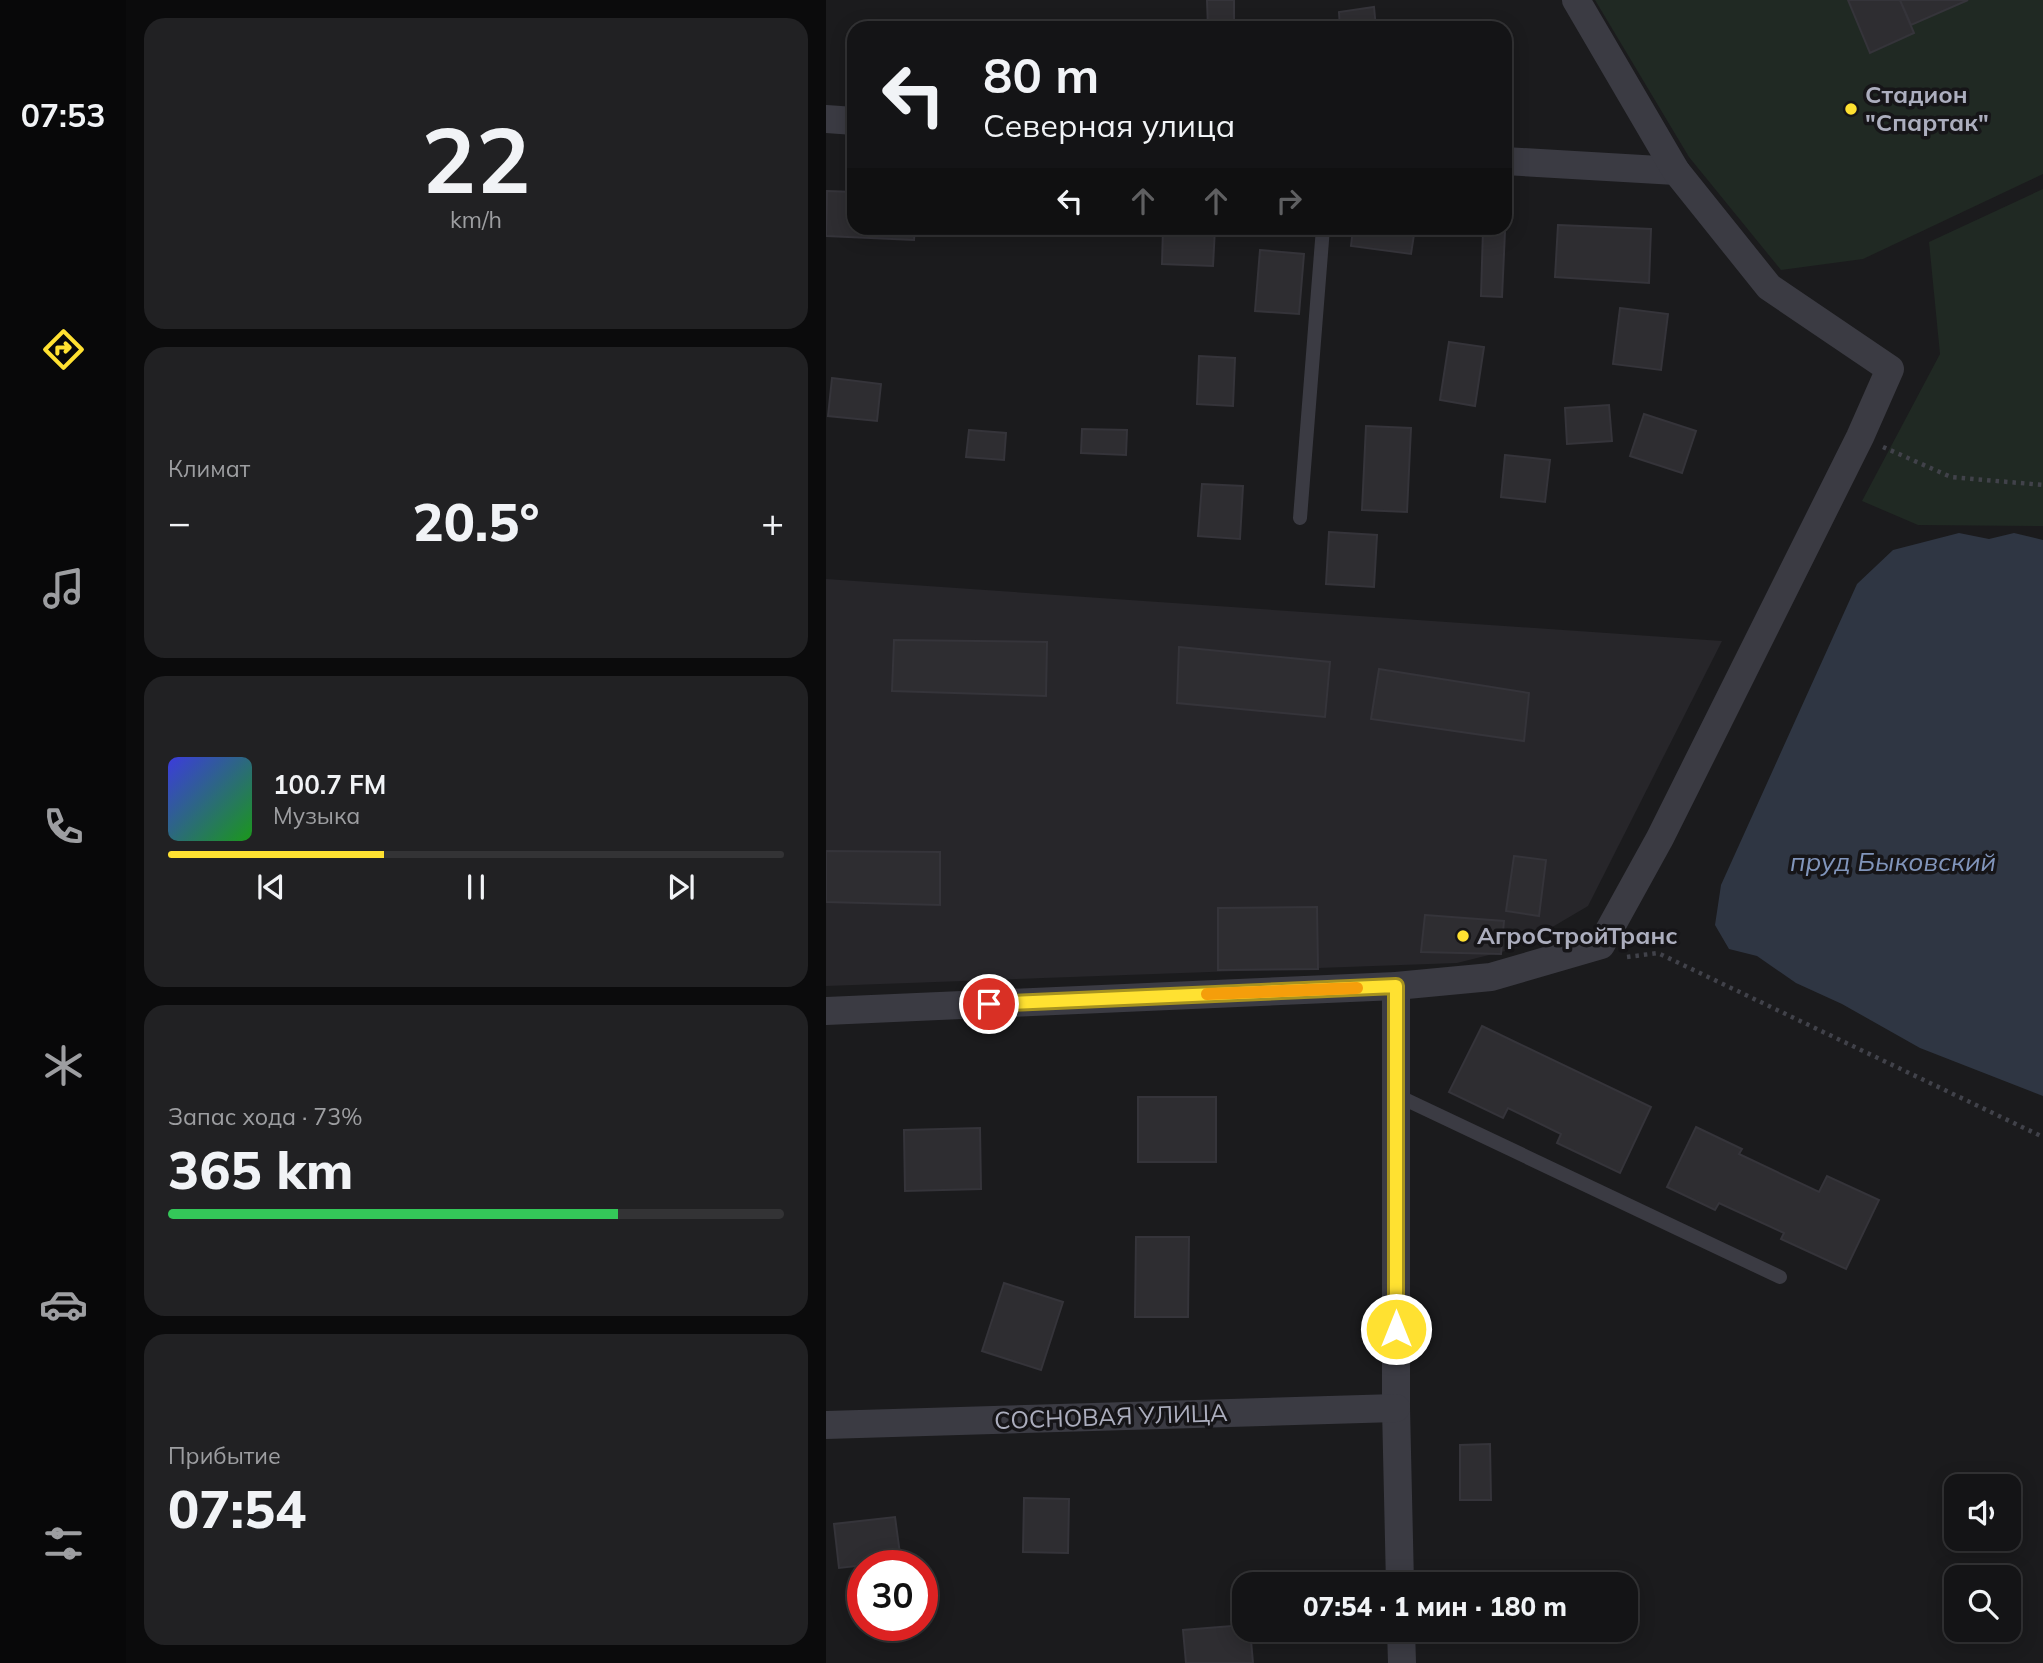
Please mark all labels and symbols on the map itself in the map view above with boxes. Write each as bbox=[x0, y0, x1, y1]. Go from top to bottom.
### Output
place label: Стадион "Спартак" bbox=[1865, 79, 1989, 137]
marker: Стадион "Спартак" bbox=[1843, 101, 1859, 117]
water label: пруд Быковский bbox=[1790, 845, 1996, 878]
place label: АгроСтройТранс bbox=[1477, 920, 1678, 950]
marker: АгроСтройТранс bbox=[1455, 928, 1471, 944]
pin bbox=[959, 974, 1019, 1034]
position arrow bbox=[1359, 1292, 1433, 1366]
street label: СОСНОВАЯ УЛИЦА bbox=[994, 1397, 1229, 1435]
speed limit sign: 30 bbox=[847, 1550, 938, 1641]

